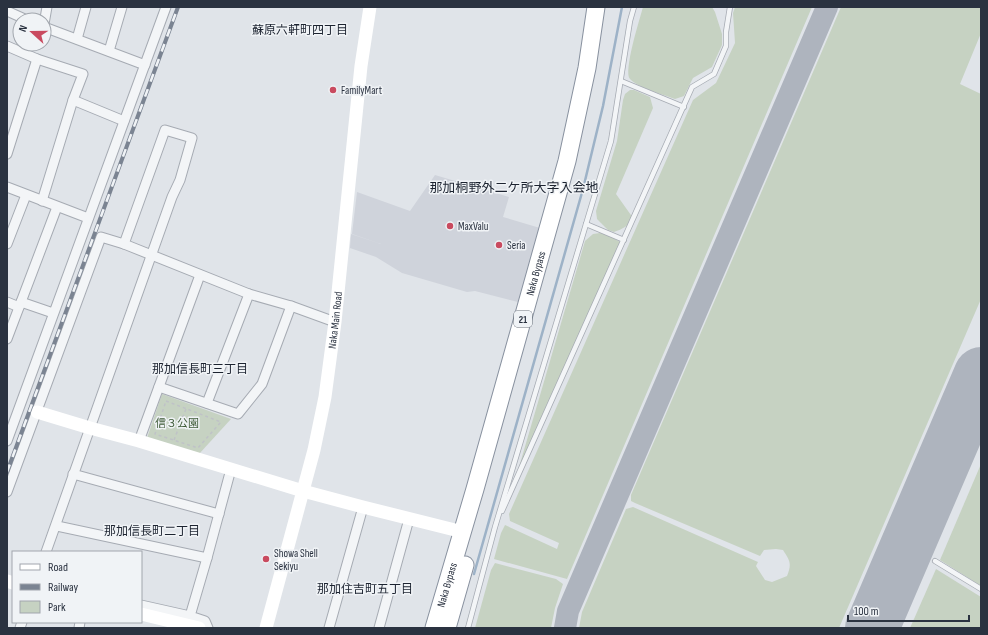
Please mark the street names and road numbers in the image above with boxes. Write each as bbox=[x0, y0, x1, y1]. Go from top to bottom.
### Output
street label: Naka Bypass bbox=[524, 250, 548, 297]
street label: Naka Main Road bbox=[325, 290, 345, 350]
road number: 21 bbox=[514, 311, 532, 327]
street label: Naka Bypass bbox=[435, 561, 460, 609]

